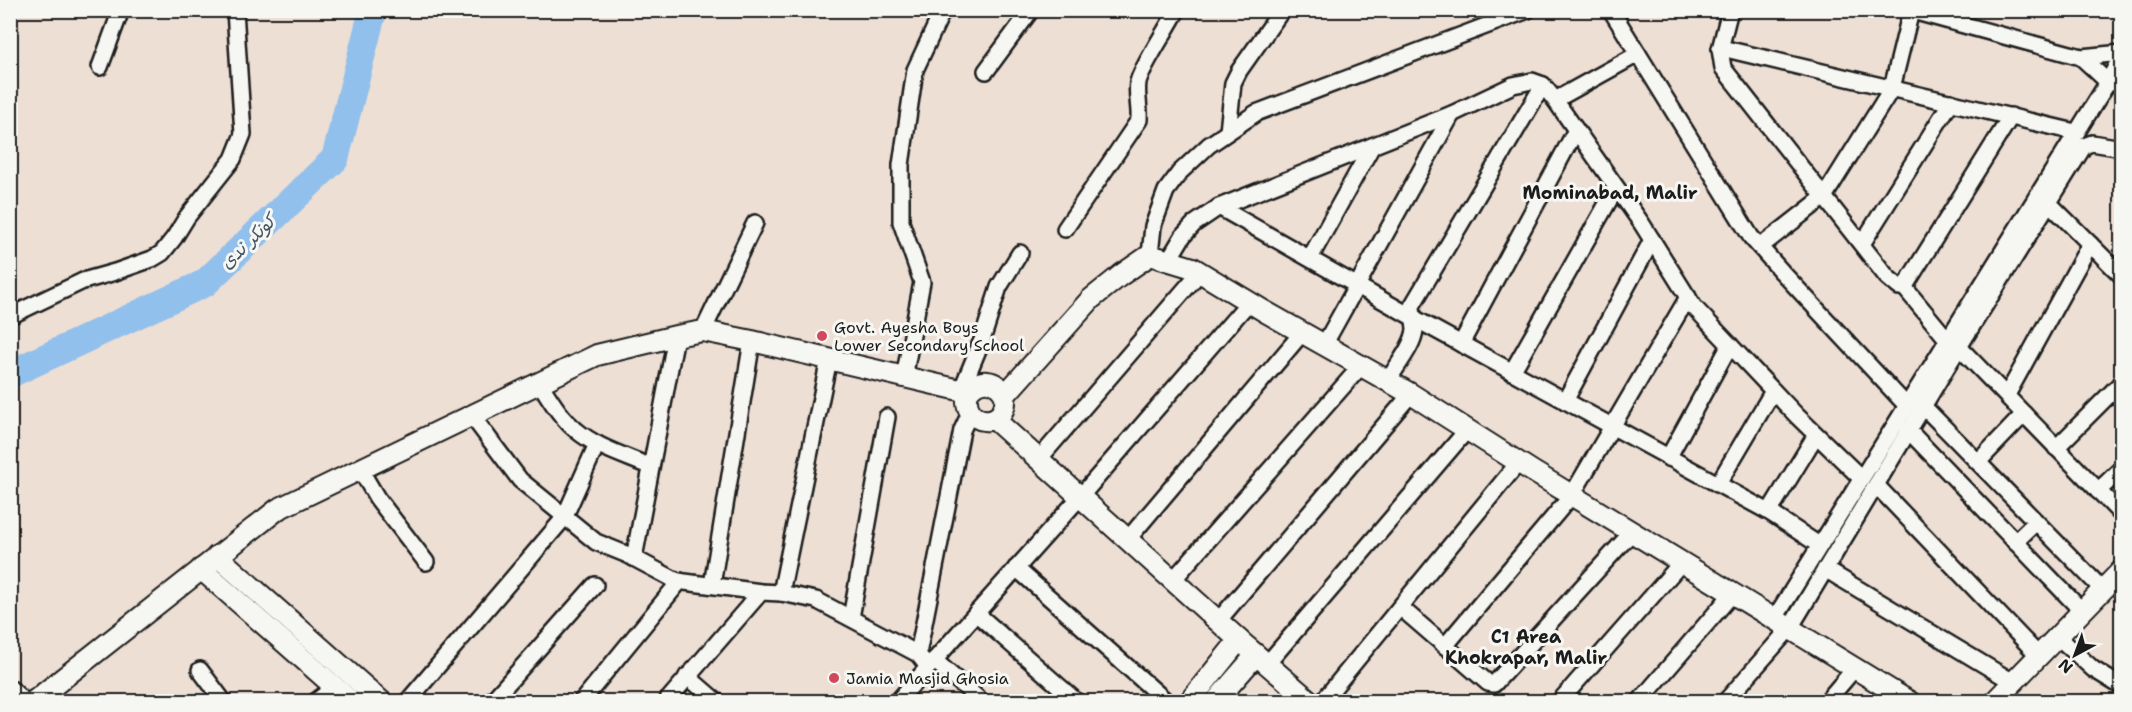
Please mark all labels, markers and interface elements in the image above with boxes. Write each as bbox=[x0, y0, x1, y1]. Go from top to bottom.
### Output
district label: Mominabad, Malir bbox=[1522, 181, 1698, 205]
water label: کونکر ندی bbox=[215, 207, 283, 275]
place label: Govt. Ayesha Boys Lower Secondary School bbox=[834, 317, 1024, 356]
marker: Govt. Ayesha Boys Lower Secondary School bbox=[815, 329, 829, 343]
district label: C1 Area Khokrapar, Malir bbox=[1445, 625, 1607, 670]
north arrow bbox=[2045, 625, 2105, 685]
text: N bbox=[2054, 654, 2077, 678]
place label: Jamia Masjid Ghosia bbox=[846, 668, 1009, 689]
marker: Jamia Masjid Ghosia bbox=[827, 671, 841, 685]

